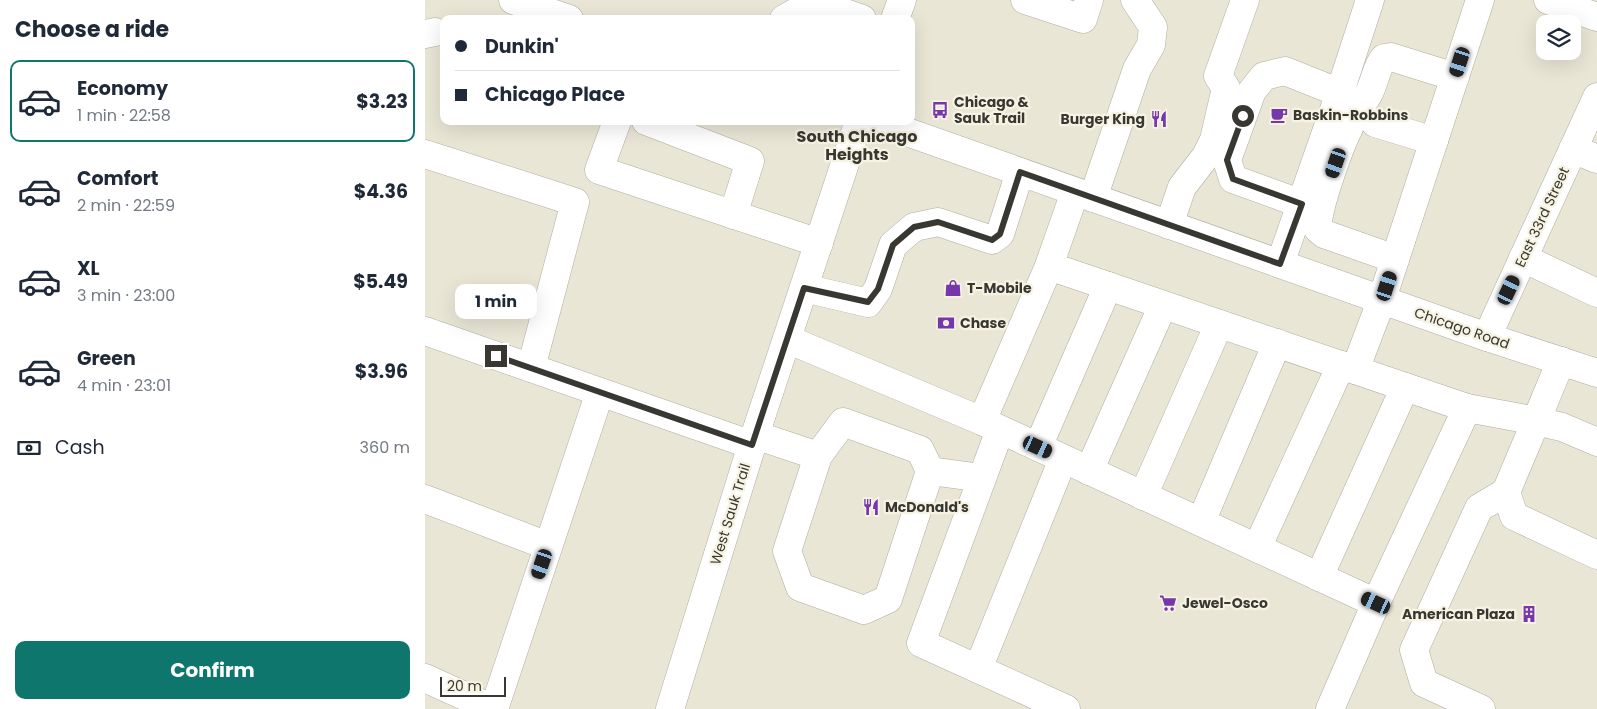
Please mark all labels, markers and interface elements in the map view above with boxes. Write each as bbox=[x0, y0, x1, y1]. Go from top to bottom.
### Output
text: Choose a ride bbox=[15, 14, 169, 45]
map controls bbox=[1536, 15, 1581, 60]
button: layers bbox=[1536, 15, 1581, 60]
text: Dunkin' bbox=[485, 33, 559, 60]
car bbox=[1448, 45, 1471, 79]
text: Economy bbox=[77, 75, 168, 102]
icon: car bbox=[17, 79, 62, 124]
text: Chicago Place bbox=[485, 81, 625, 108]
text: $3.23 bbox=[356, 88, 408, 115]
place label: Chicago & Sauk Trail bbox=[954, 92, 1030, 128]
bus stop icon: Chicago & Sauk Trail bbox=[930, 100, 950, 120]
text: 1 min · 22:58 bbox=[77, 104, 171, 127]
route start bbox=[1232, 105, 1254, 127]
cafe icon: Baskin-Robbins bbox=[1269, 105, 1289, 125]
place label: Baskin-Robbins bbox=[1293, 105, 1409, 125]
place label: Burger King bbox=[1060, 109, 1145, 129]
restaurant icon: Burger King bbox=[1149, 109, 1169, 129]
district label: South Chicago Heights bbox=[797, 125, 917, 166]
car bbox=[1324, 146, 1347, 180]
street label: East 33rd Street bbox=[1510, 164, 1574, 270]
text: Comfort bbox=[77, 165, 159, 192]
icon: car bbox=[17, 169, 62, 214]
text: $4.36 bbox=[354, 178, 408, 205]
text: 2 min · 22:59 bbox=[77, 194, 175, 217]
text: XL bbox=[77, 255, 100, 282]
icon: car bbox=[17, 259, 62, 304]
text: $5.49 bbox=[353, 268, 408, 295]
car bbox=[1375, 269, 1398, 303]
car bbox=[1495, 273, 1522, 307]
shop icon: T-Mobile bbox=[943, 278, 963, 298]
place label: T-Mobile bbox=[967, 278, 1032, 298]
text: 3 min · 23:00 bbox=[77, 284, 175, 307]
callout: 1 min bbox=[455, 284, 537, 318]
text: 1 min bbox=[475, 290, 517, 313]
street label: Chicago Road bbox=[1412, 302, 1512, 354]
bank icon: Chase bbox=[936, 313, 956, 333]
place label: Chase bbox=[960, 313, 1006, 333]
text: Green bbox=[77, 345, 136, 372]
route end bbox=[485, 345, 507, 367]
icon: car bbox=[17, 349, 62, 394]
text: $3.96 bbox=[355, 358, 408, 385]
text: 4 min · 23:01 bbox=[77, 374, 171, 397]
icon: cash bbox=[15, 434, 43, 462]
text: Cash bbox=[55, 434, 105, 461]
car bbox=[1021, 434, 1054, 460]
text: 360 m bbox=[360, 436, 410, 459]
street label: West Sauk Trail bbox=[705, 461, 755, 567]
restaurant icon: McDonald's bbox=[861, 497, 881, 517]
place label: McDonald's bbox=[885, 497, 969, 517]
car bbox=[530, 547, 553, 581]
car bbox=[1359, 590, 1392, 616]
supermarket icon: Jewel-Osco bbox=[1158, 593, 1178, 613]
place label: Jewel-Osco bbox=[1182, 593, 1268, 613]
place label: American Plaza bbox=[1402, 604, 1515, 624]
building icon: American Plaza bbox=[1519, 604, 1539, 624]
button: Confirm bbox=[15, 641, 410, 699]
scale bar bbox=[440, 674, 506, 697]
text: 20 m bbox=[447, 676, 482, 696]

